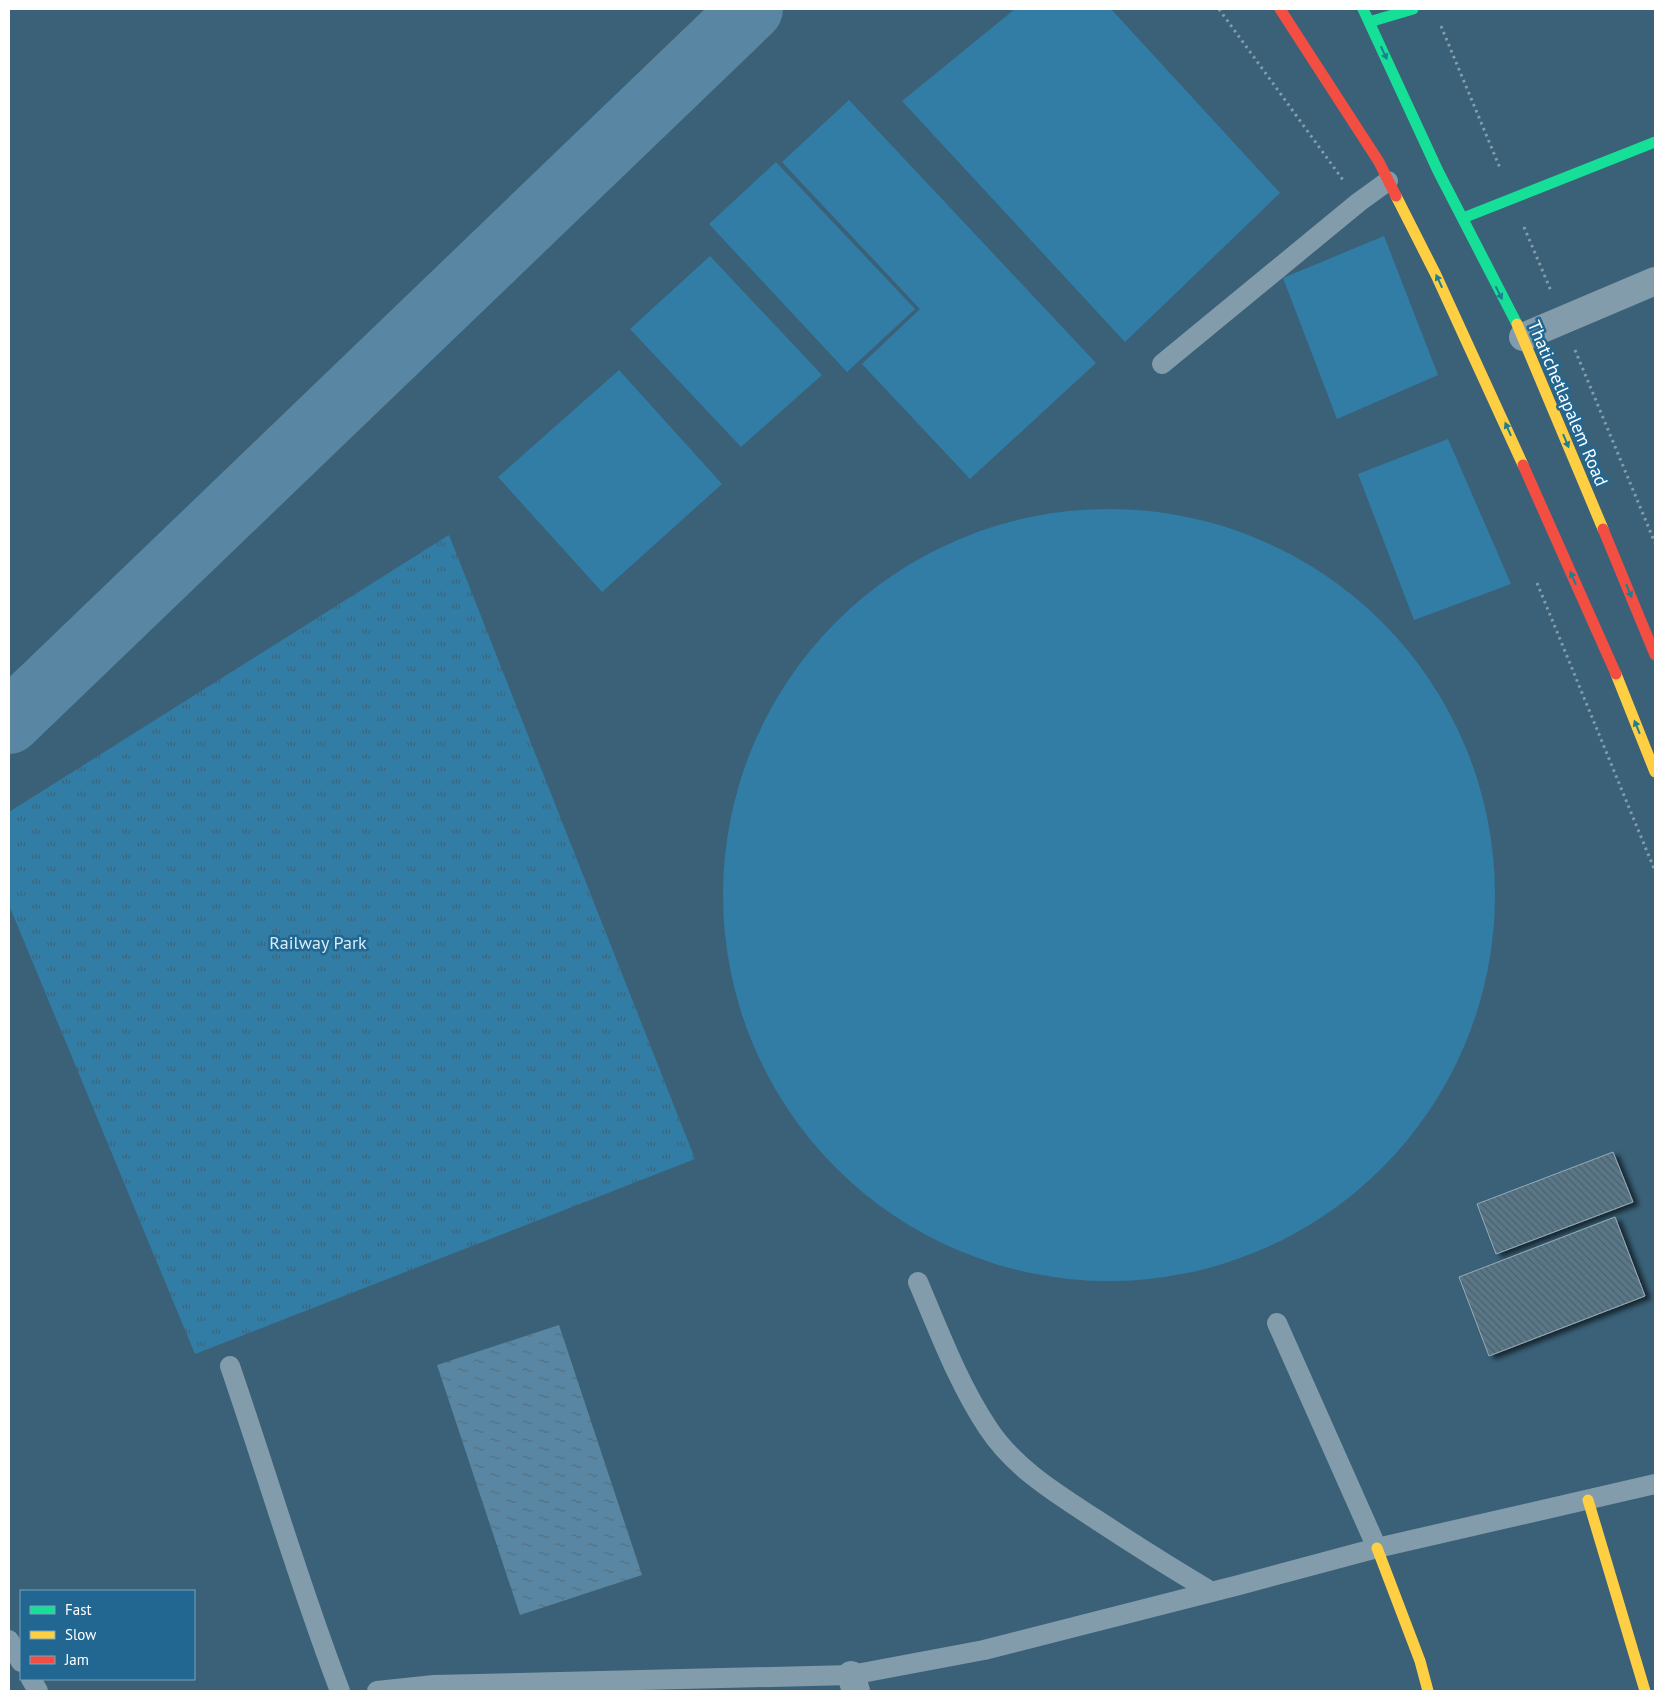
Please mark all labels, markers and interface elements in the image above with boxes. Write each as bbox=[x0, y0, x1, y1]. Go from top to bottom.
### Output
one-way arrow bbox=[1380, 46, 1388, 60]
one-way arrow bbox=[1435, 274, 1443, 289]
one-way arrow bbox=[1495, 286, 1504, 300]
street label: Thatichetlapalem Road bbox=[1523, 317, 1613, 489]
one-way arrow bbox=[1503, 422, 1511, 436]
one-way arrow bbox=[1562, 434, 1570, 449]
one-way arrow bbox=[1569, 571, 1577, 585]
one-way arrow bbox=[1625, 584, 1633, 598]
one-way arrow bbox=[1633, 719, 1641, 734]
park label: Railway Park bbox=[269, 931, 367, 954]
legend bbox=[20, 1590, 195, 1680]
text: Fast bbox=[65, 1600, 92, 1619]
text: Slow bbox=[65, 1625, 96, 1644]
text: Jam bbox=[64, 1650, 89, 1669]

